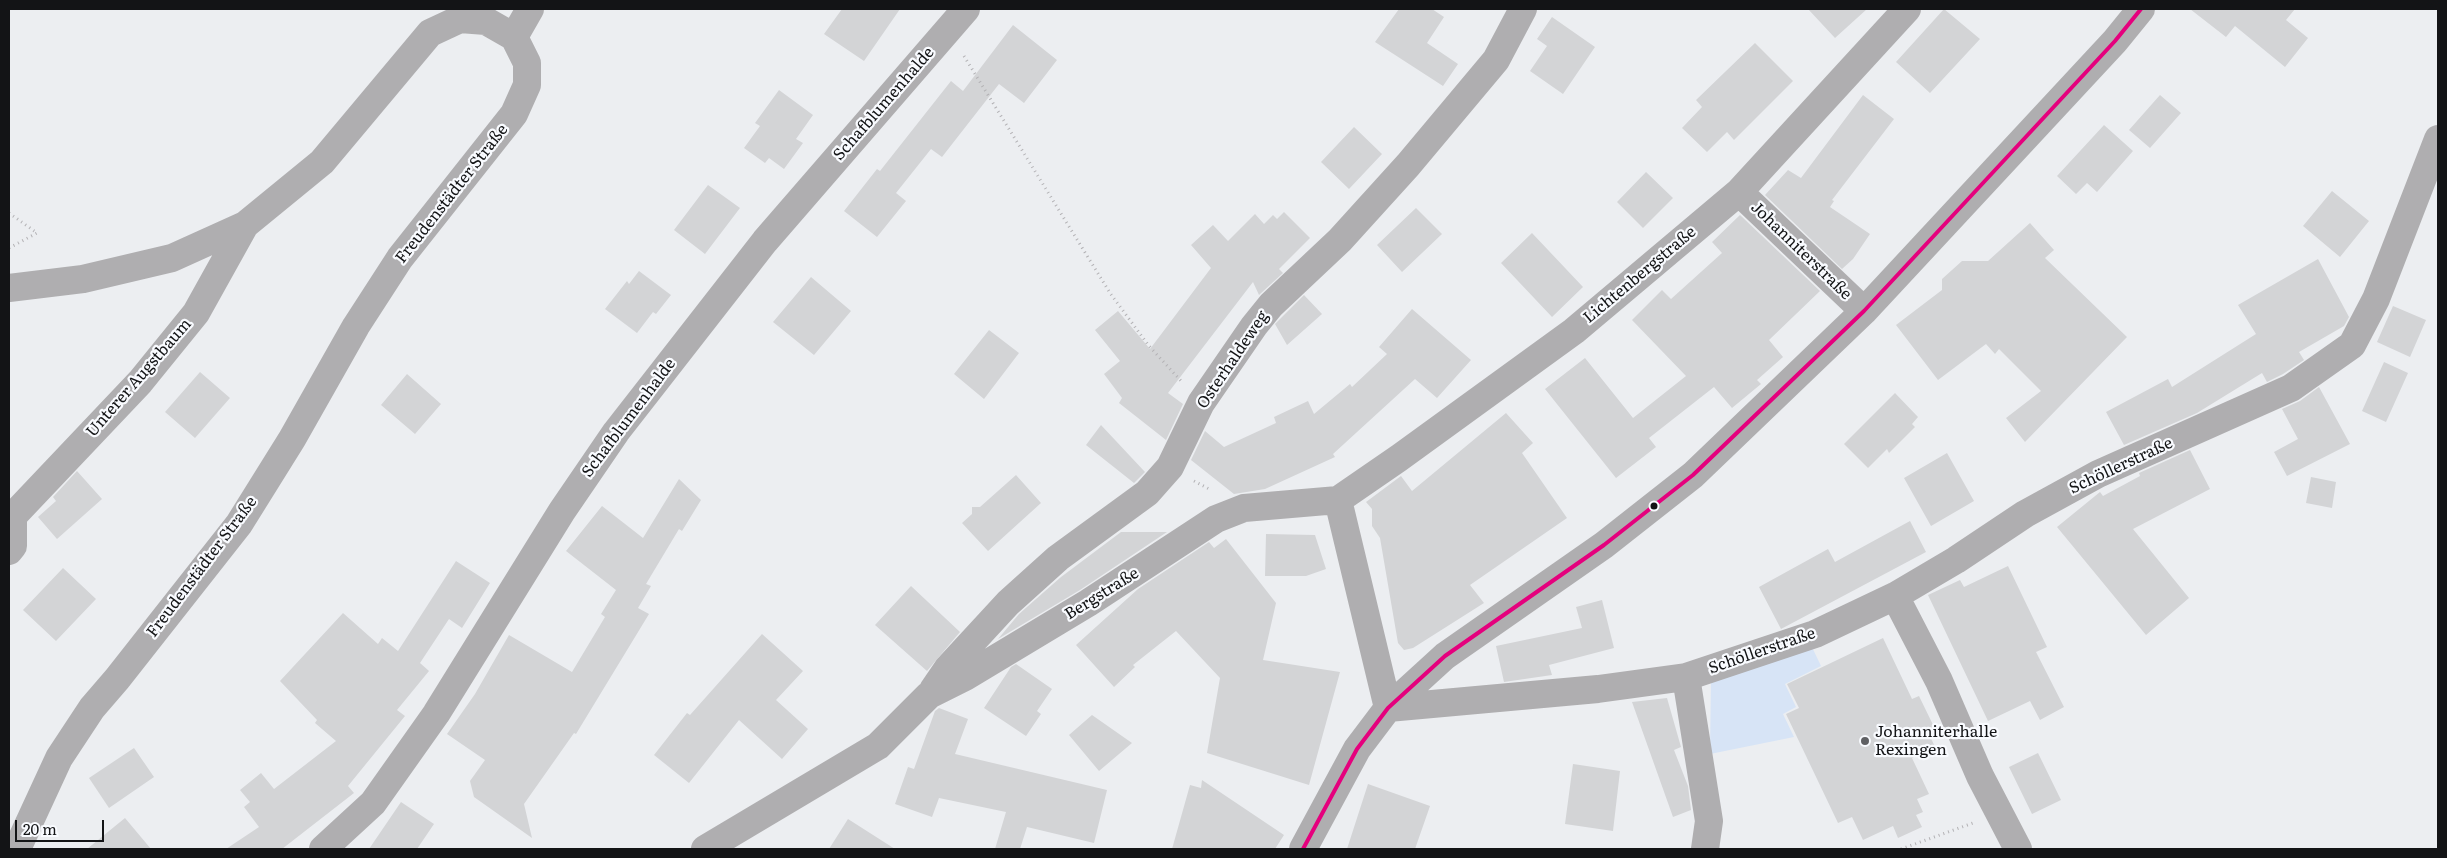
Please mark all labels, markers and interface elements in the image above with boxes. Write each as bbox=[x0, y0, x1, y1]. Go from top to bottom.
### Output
street label: Schafblumenhalde bbox=[830, 43, 938, 165]
street label: Freudenstädter Straße bbox=[392, 121, 512, 267]
street label: Johanniterstraße bbox=[1747, 198, 1855, 304]
street label: Lichtenbergstraße bbox=[1580, 222, 1700, 328]
street label: Osterhaldeweg bbox=[1193, 307, 1273, 413]
street label: Unterer Augstbaum bbox=[82, 315, 196, 441]
street label: Schafblumenhalde bbox=[578, 355, 680, 481]
street label: Schöllerstraße bbox=[2066, 434, 2176, 498]
street label: Freudenstädter Straße bbox=[143, 493, 261, 641]
unlabelled marker bbox=[1649, 501, 1659, 511]
street label: Bergstraße bbox=[1062, 564, 1142, 624]
street label: Schöllerstraße bbox=[1706, 624, 1818, 678]
place label: Johanniterhalle Rexingen bbox=[1875, 722, 1997, 760]
marker: Johanniterhalle Rexingen bbox=[1859, 735, 1871, 747]
scale bar bbox=[18, 810, 106, 842]
text: 20 m bbox=[23, 817, 57, 840]

